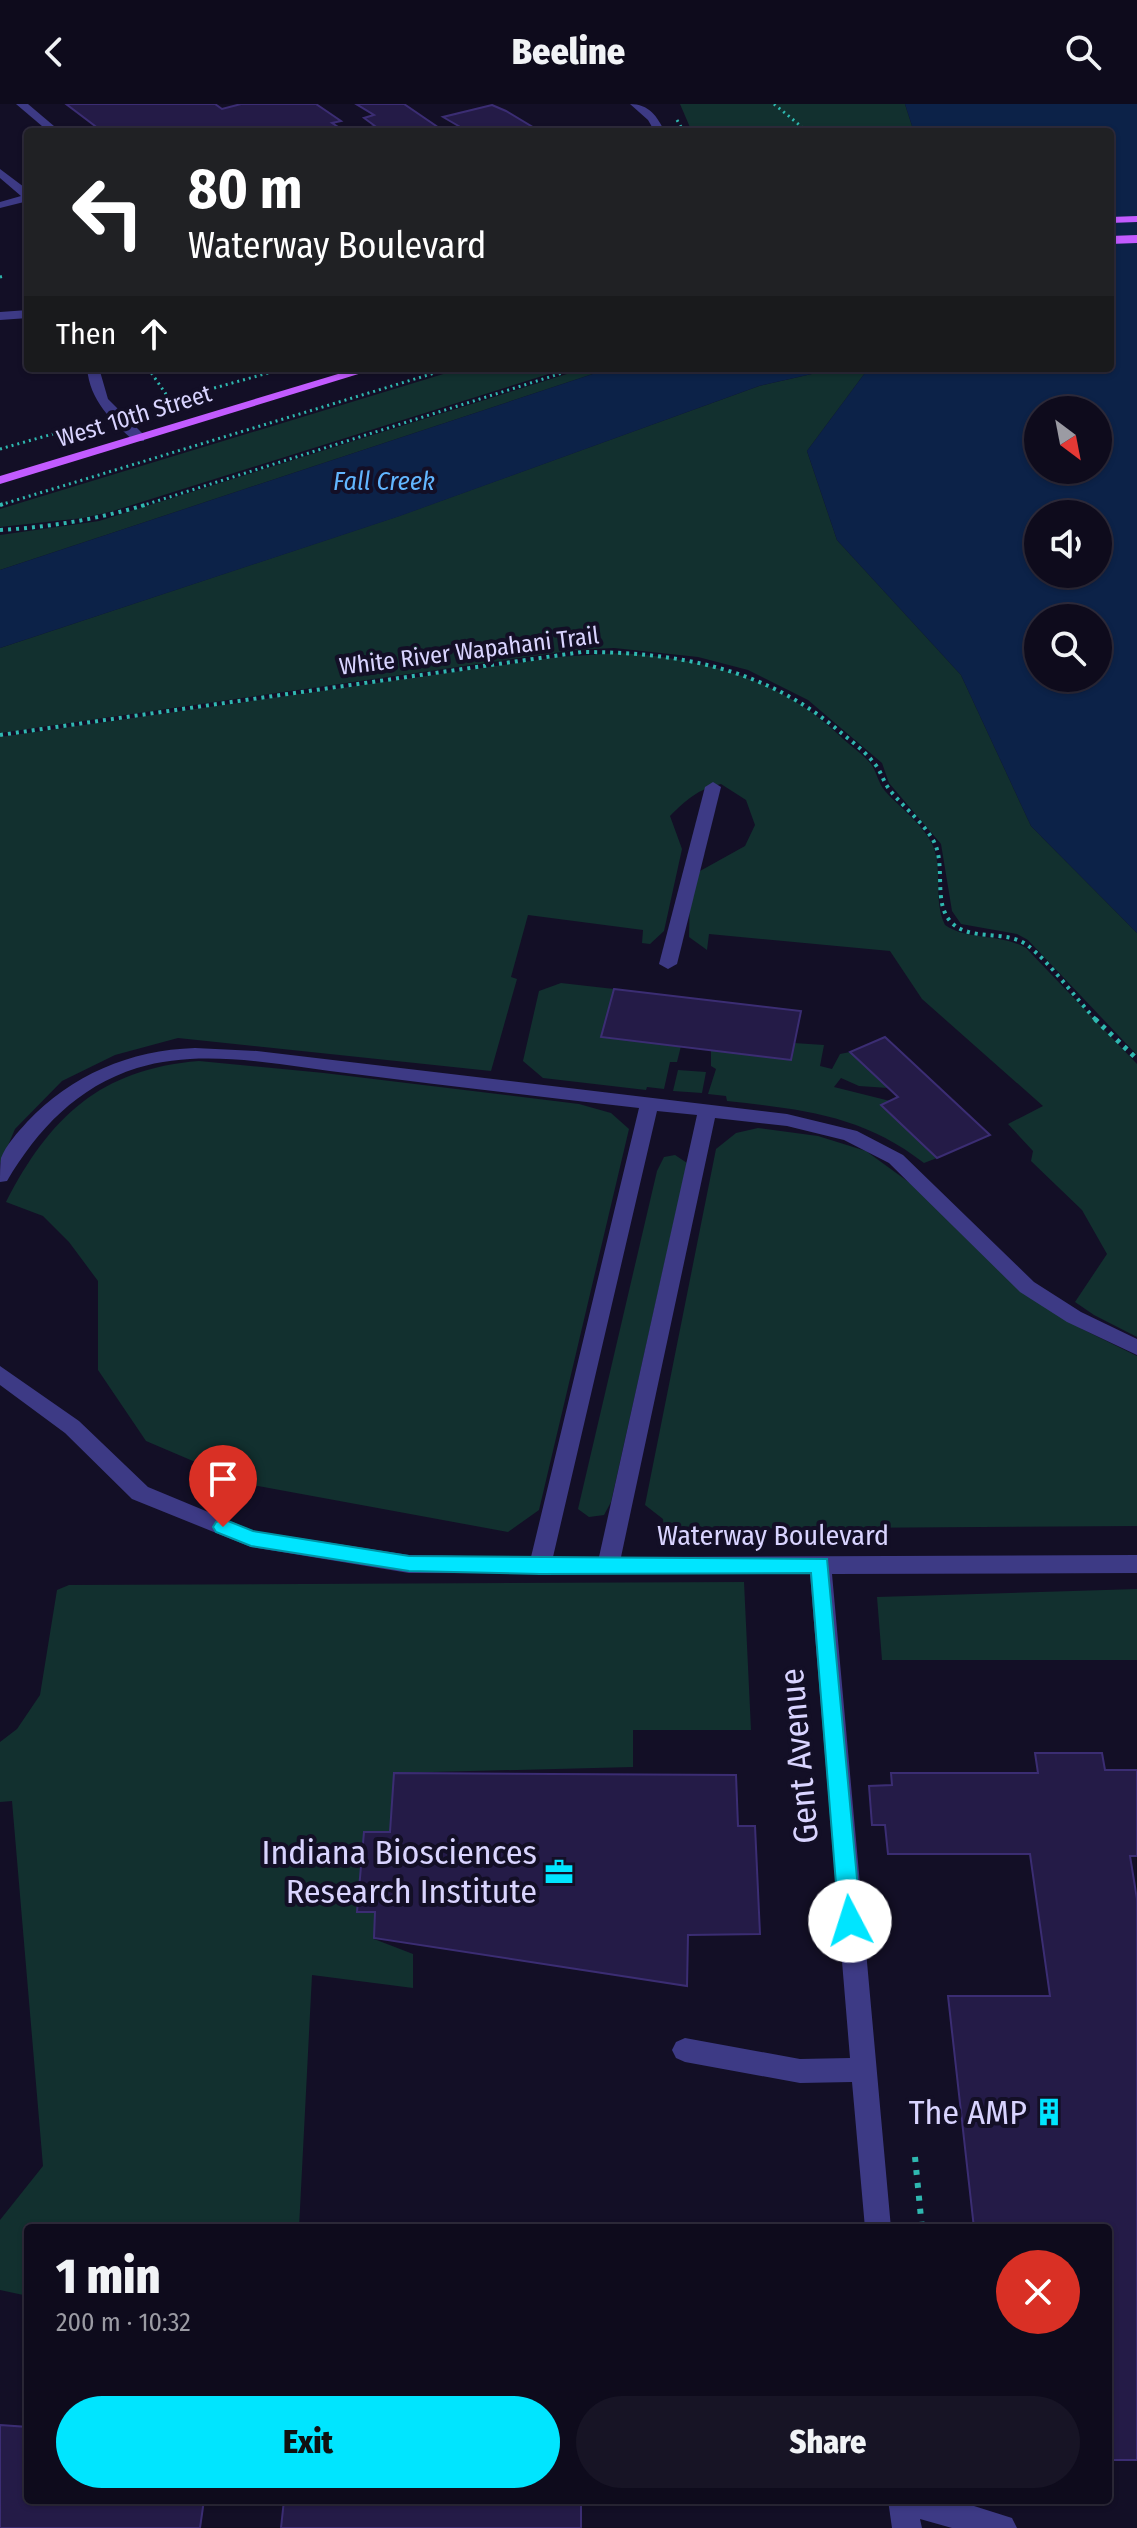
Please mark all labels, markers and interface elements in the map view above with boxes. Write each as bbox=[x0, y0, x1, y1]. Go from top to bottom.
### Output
icon: back bbox=[32, 30, 76, 74]
text: Beeline bbox=[512, 30, 625, 74]
icon: search bbox=[1061, 30, 1105, 74]
text: 80 m bbox=[188, 156, 303, 223]
icon: left bbox=[56, 160, 160, 264]
text: Waterway Boulevard bbox=[188, 224, 486, 268]
icon: ahead bbox=[132, 312, 176, 356]
text: Then bbox=[56, 316, 116, 352]
street label: West 10th Street bbox=[53, 379, 215, 453]
north arrow bbox=[1024, 396, 1112, 484]
map controls bbox=[1024, 396, 1112, 692]
water label: Fall Creek bbox=[333, 466, 435, 497]
button: sound bbox=[1024, 500, 1112, 588]
button: search bbox=[1024, 604, 1112, 692]
street label: White River Wapahani Trail bbox=[338, 621, 600, 681]
pin bbox=[189, 1445, 257, 1527]
icon: arrive bbox=[201, 1457, 245, 1501]
street label: Waterway Boulevard bbox=[657, 1519, 889, 1552]
street label: Gent Avenue bbox=[771, 1667, 827, 1845]
place label: Indiana Biosciences Research Institute bbox=[262, 1832, 537, 1912]
office icon: Indiana Biosciences Research Institute bbox=[544, 1857, 574, 1887]
position arrow bbox=[808, 1879, 892, 1963]
place label: The AMP bbox=[909, 2092, 1027, 2133]
building icon: The AMP bbox=[1034, 2097, 1064, 2127]
text: 1 min bbox=[56, 2248, 160, 2306]
button: close bbox=[996, 2250, 1080, 2334]
text: 200 m · 10:32 bbox=[56, 2307, 191, 2338]
button: Exit bbox=[56, 2396, 560, 2488]
button: Share bbox=[576, 2396, 1080, 2488]

